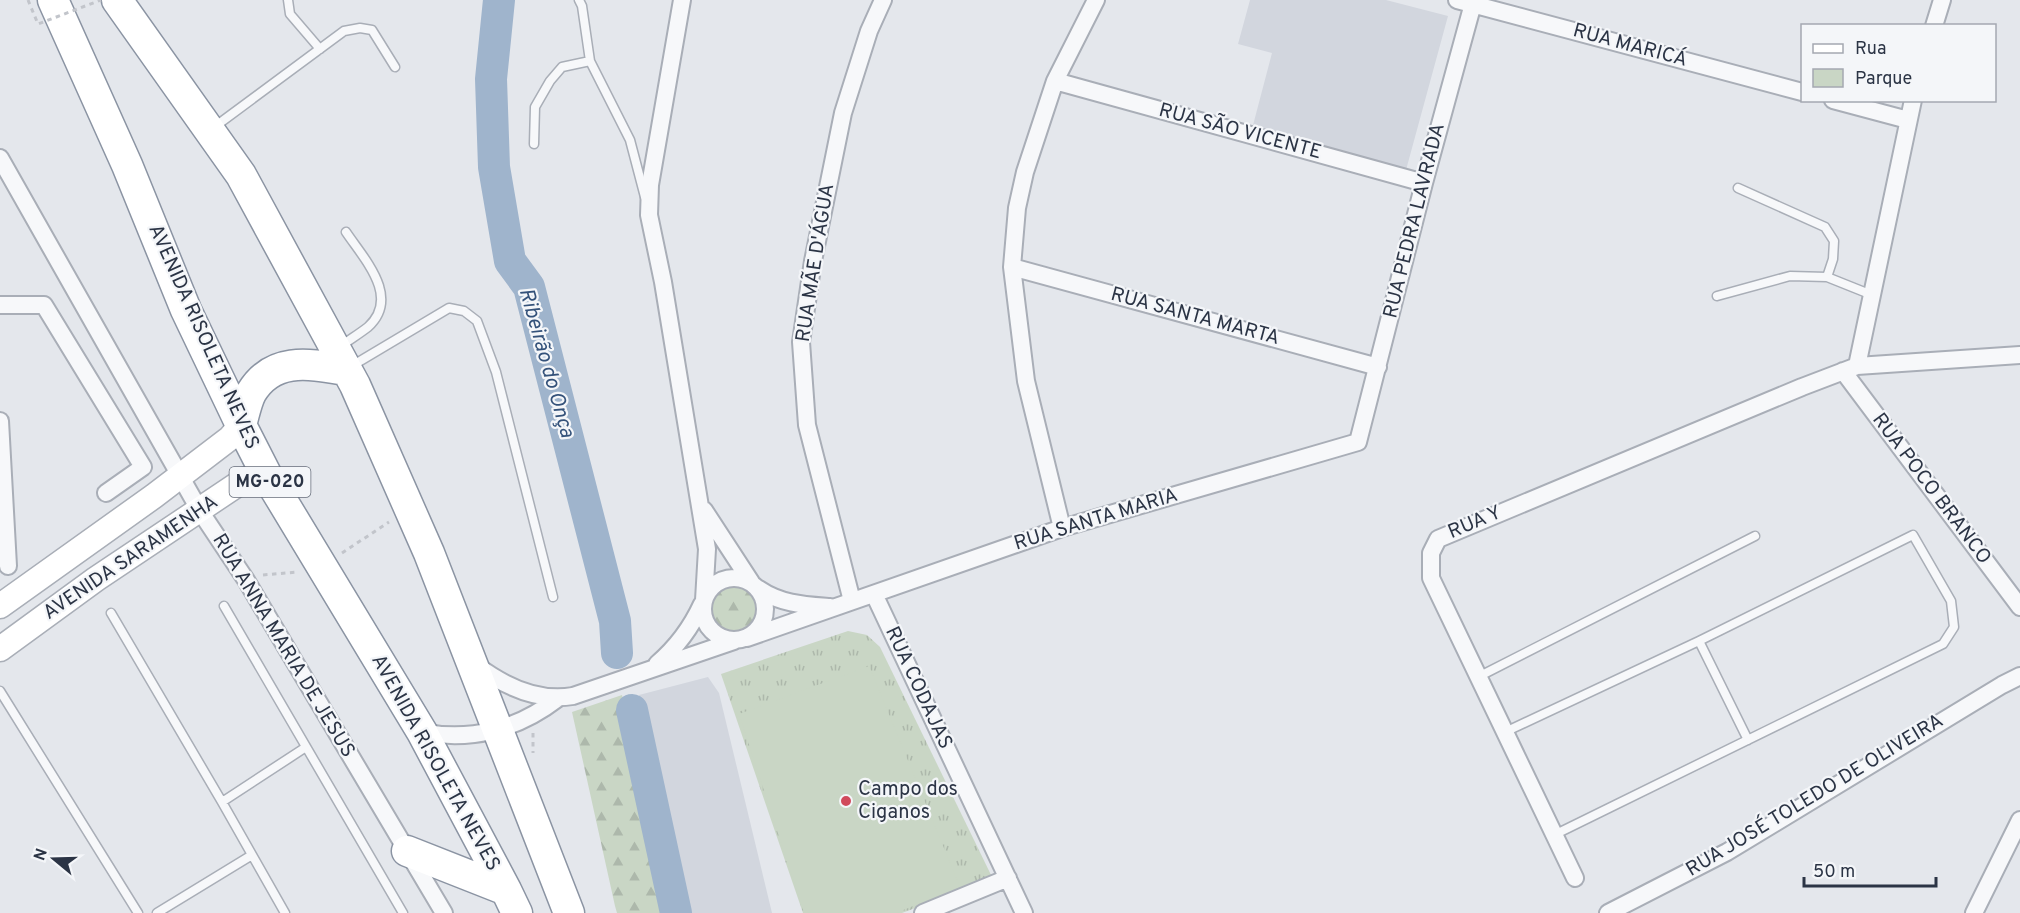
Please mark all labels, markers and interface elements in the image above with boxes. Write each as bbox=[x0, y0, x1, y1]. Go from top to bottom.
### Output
street label: RUA MARICÁ bbox=[1570, 16, 1691, 74]
legend bbox=[1801, 24, 1996, 102]
text: Rua bbox=[1855, 38, 1886, 61]
text: Parque bbox=[1855, 68, 1912, 91]
street label: RUA SÃO VICENTE bbox=[1156, 97, 1325, 166]
street label: RUA PEDRA LAVRADA bbox=[1378, 121, 1452, 321]
street label: RUA MÃE D'ÁGUA bbox=[789, 182, 841, 344]
street label: AVENIDA RISOLETA NEVES bbox=[142, 220, 264, 454]
street label: RUA SANTA MARTA bbox=[1108, 282, 1282, 352]
water label: Ribeirão do Onça bbox=[512, 285, 580, 441]
street label: RUA POCO BRANCO bbox=[1866, 408, 1996, 570]
road number: MG-020 bbox=[230, 467, 310, 497]
street label: RUA SANTA MARIA bbox=[1011, 483, 1181, 557]
street label: AVENIDA SARAMENHA bbox=[38, 490, 224, 626]
street label: RUA Y bbox=[1444, 500, 1506, 546]
street label: RUA ANNA MARIA DE JESUS bbox=[206, 529, 360, 763]
street label: RUA CODAJAS bbox=[878, 623, 958, 753]
street label: AVENIDA RISOLETA NEVES bbox=[365, 650, 505, 876]
street label: RUA JOSÉ TOLEDO DE OLIVEIRA bbox=[1680, 707, 1949, 883]
place label: Campo dos Ciganos bbox=[858, 777, 958, 826]
marker: Campo dos Ciganos bbox=[839, 794, 853, 808]
north arrow bbox=[24, 829, 84, 889]
text: N bbox=[30, 846, 53, 863]
scale bar bbox=[1804, 850, 1936, 888]
text: 50 m bbox=[1813, 861, 1855, 884]

